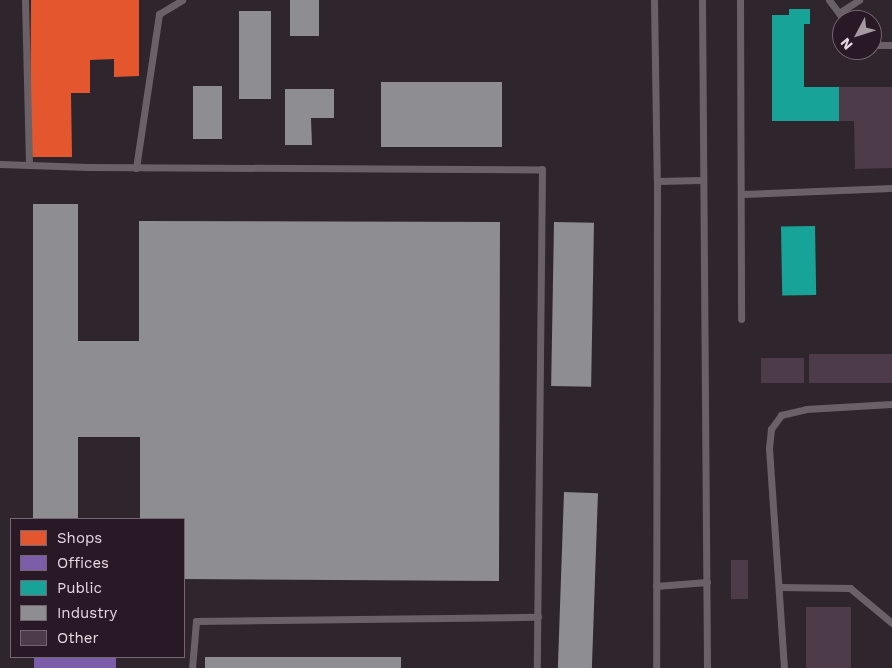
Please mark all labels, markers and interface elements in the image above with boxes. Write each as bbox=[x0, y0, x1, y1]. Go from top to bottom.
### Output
north arrow bbox=[832, 10, 882, 60]
text: N bbox=[837, 35, 856, 53]
legend bbox=[10, 518, 185, 658]
text: Shops bbox=[57, 529, 102, 547]
text: Offices bbox=[57, 554, 109, 572]
text: Public bbox=[57, 579, 102, 597]
text: Industry bbox=[57, 604, 117, 622]
text: Other bbox=[57, 629, 99, 647]

